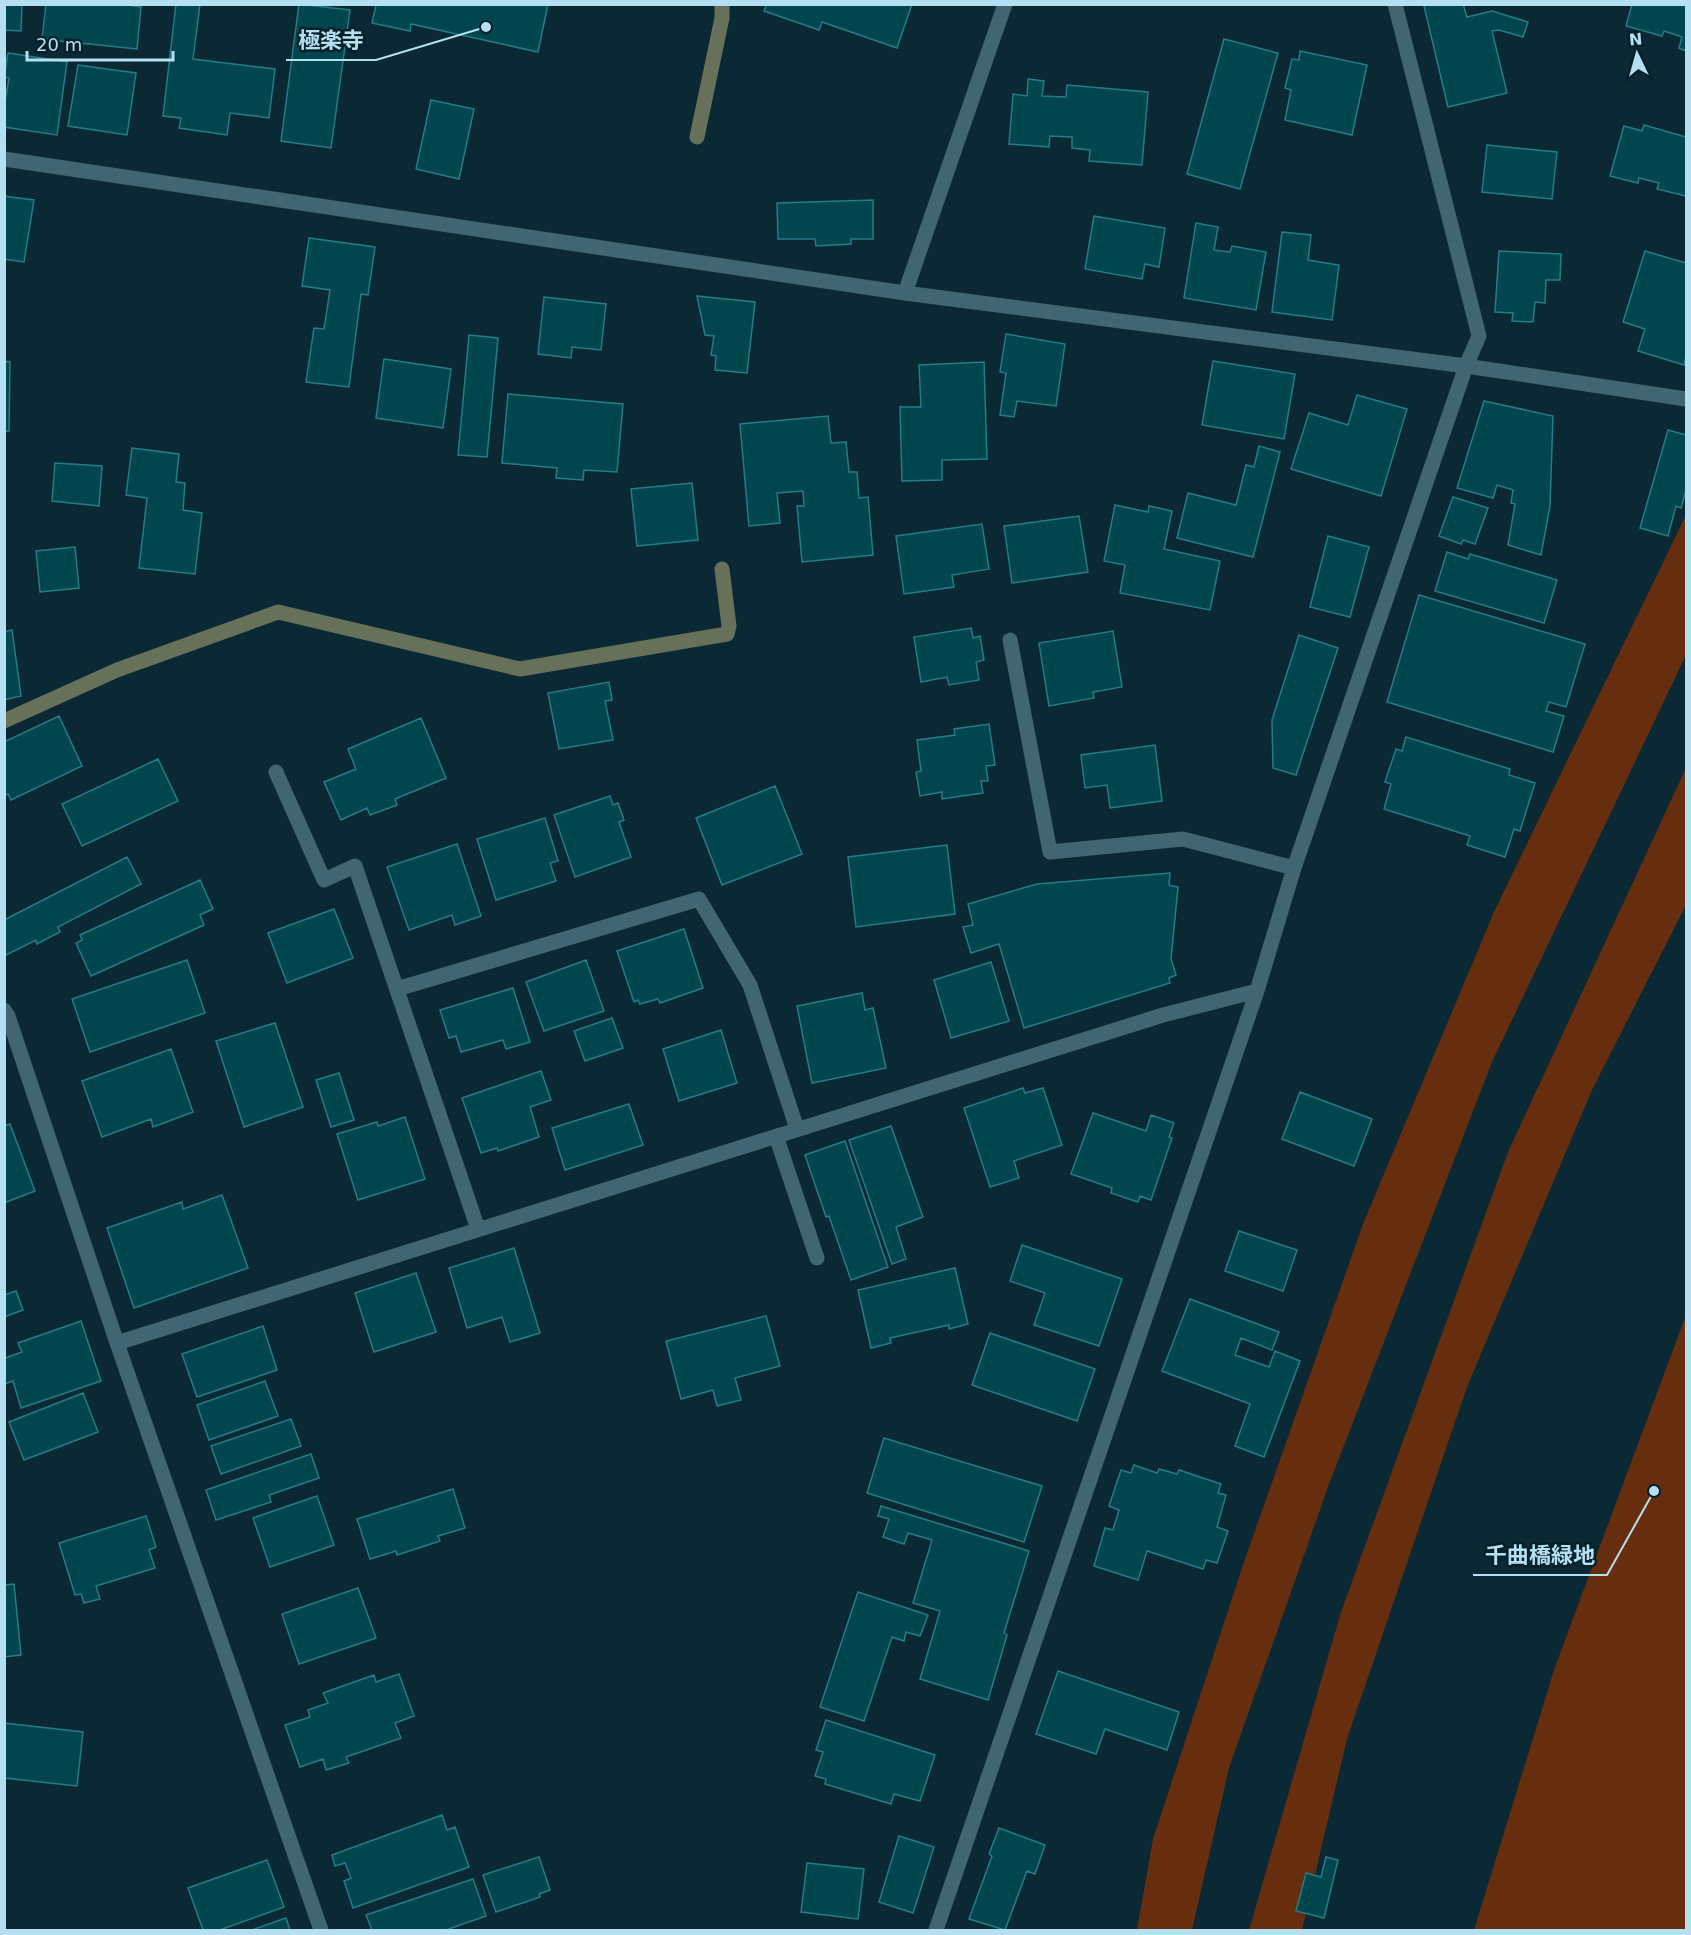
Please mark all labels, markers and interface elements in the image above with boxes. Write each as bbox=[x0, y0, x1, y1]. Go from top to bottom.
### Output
callout: 極楽寺 bbox=[286, 20, 376, 60]
scale bar bbox=[27, 24, 172, 62]
north arrow bbox=[1607, 24, 1667, 84]
text: 極楽寺 bbox=[298, 28, 364, 53]
text: N bbox=[1628, 30, 1643, 50]
text: 20 m bbox=[36, 34, 82, 55]
callout: 千曲橋緑地 bbox=[1473, 1535, 1607, 1575]
text: 千曲橋緑地 bbox=[1485, 1543, 1595, 1568]

